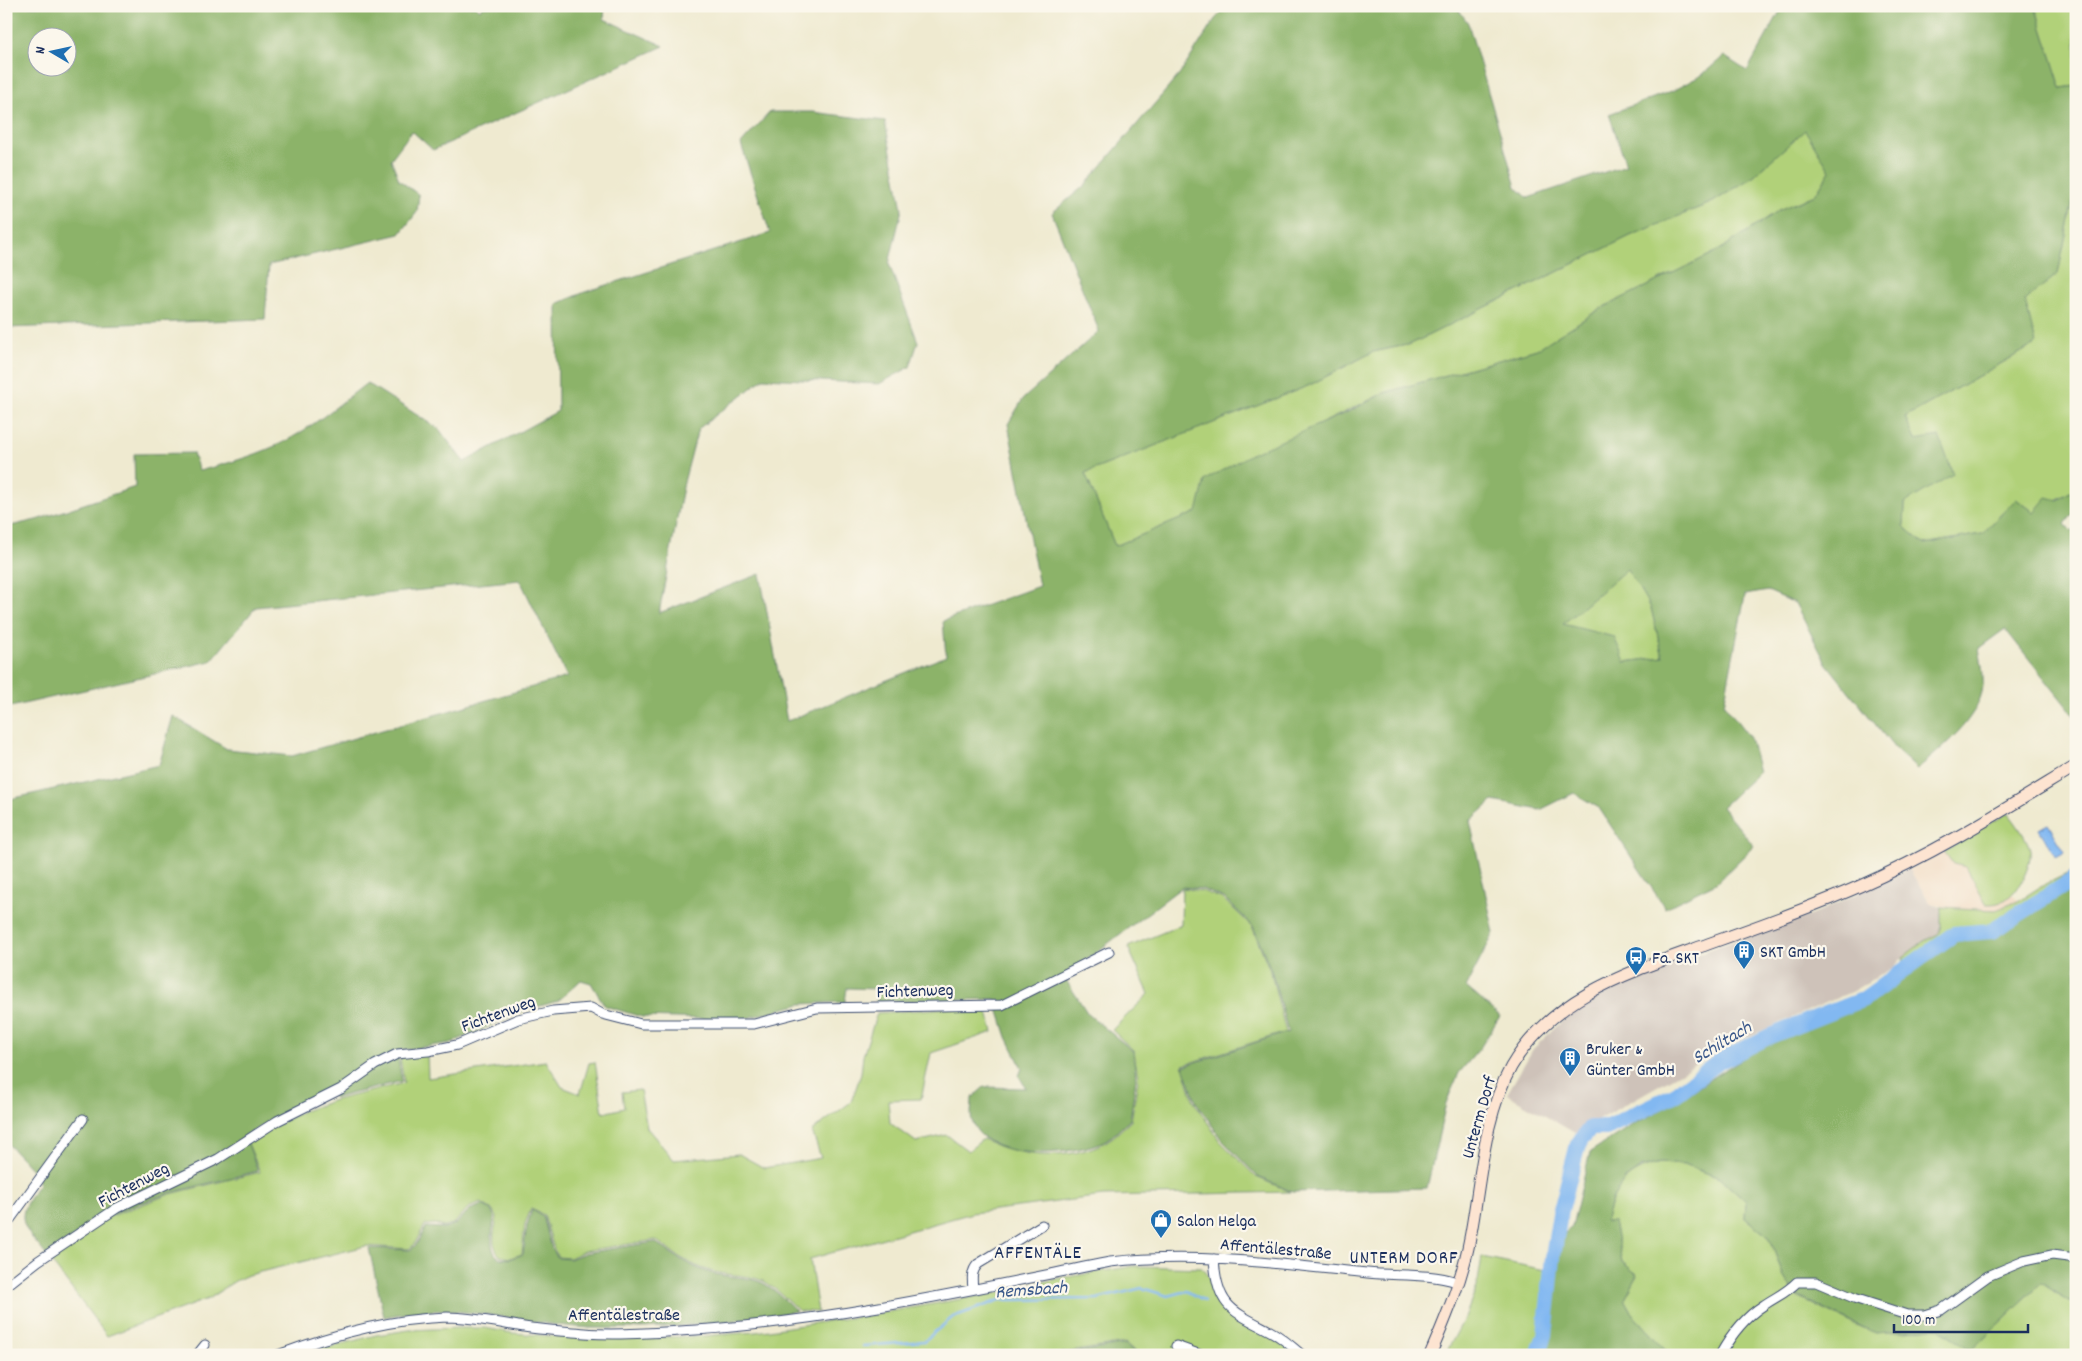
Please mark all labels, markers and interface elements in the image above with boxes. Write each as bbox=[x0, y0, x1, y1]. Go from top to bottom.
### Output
north arrow bbox=[28, 28, 78, 78]
text: N bbox=[31, 45, 52, 55]
building icon: SKT GmbH bbox=[1732, 939, 1756, 970]
place label: SKT GmbH bbox=[1760, 941, 1826, 966]
bus stop icon: Fa. SKT bbox=[1624, 945, 1648, 976]
place label: Fa. SKT bbox=[1652, 947, 1699, 972]
street label: Fichtenweg bbox=[876, 979, 954, 1006]
street label: Fichtenweg bbox=[458, 990, 539, 1040]
water label: Schiltach bbox=[1688, 1015, 1759, 1072]
place label: Bruker & Günter GmbH bbox=[1586, 1038, 1675, 1084]
building icon: Bruker & Günter GmbH bbox=[1558, 1046, 1582, 1077]
street label: Unterm Dorf bbox=[1457, 1073, 1504, 1162]
street label: Fichtenweg bbox=[94, 1157, 174, 1215]
shop icon: Salon Helga bbox=[1149, 1208, 1173, 1239]
place label: Salon Helga bbox=[1177, 1210, 1256, 1235]
street label: Affentälestraße bbox=[1219, 1233, 1333, 1268]
district label: AFFENTÄLE bbox=[994, 1241, 1082, 1268]
district label: UNTERM DORF bbox=[1350, 1246, 1458, 1273]
water label: Remsbach bbox=[994, 1275, 1069, 1307]
scale bar bbox=[1894, 1301, 2028, 1333]
street label: Affentälestraße bbox=[568, 1304, 680, 1329]
text: 100 m bbox=[1902, 1310, 1935, 1332]

